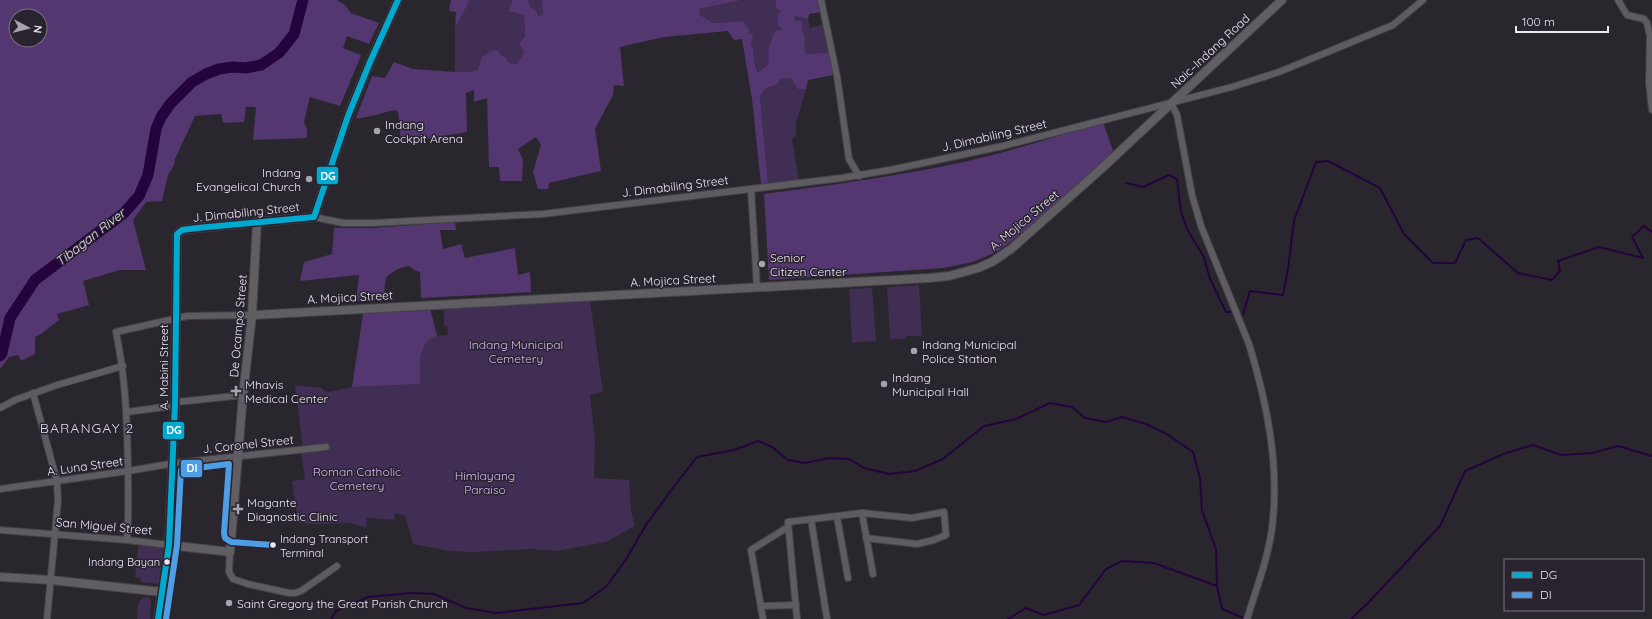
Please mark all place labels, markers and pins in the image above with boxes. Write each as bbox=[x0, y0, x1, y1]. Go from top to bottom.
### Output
place label: Indang Cockpit Arena bbox=[385, 117, 463, 146]
marker: Indang Cockpit Arena bbox=[372, 126, 382, 136]
place label: Indang Evangelical Church bbox=[196, 165, 301, 194]
marker: Indang Evangelical Church bbox=[304, 174, 314, 184]
place label: Senior Citizen Center bbox=[770, 250, 847, 279]
marker: Senior Citizen Center bbox=[757, 259, 767, 269]
place label: Indang Municipal Police Station bbox=[922, 337, 1017, 366]
marker: Indang Municipal Police Station bbox=[909, 346, 919, 356]
place label: Indang Municipal Hall bbox=[892, 370, 969, 399]
place label: Mhavis Medical Center bbox=[245, 377, 328, 406]
marker: Indang Municipal Hall bbox=[879, 379, 889, 389]
marker: Mhavis Medical Center bbox=[230, 385, 242, 397]
place label: Magante Diagnostic Clinic bbox=[247, 495, 338, 524]
marker: Magante Diagnostic Clinic bbox=[232, 503, 244, 515]
place label: Indang Transport Terminal bbox=[280, 532, 368, 560]
marker: Indang Transport Terminal bbox=[268, 540, 278, 550]
place label: Indang Bayan bbox=[88, 555, 160, 569]
marker: Indang Bayan bbox=[162, 557, 172, 567]
place label: Saint Gregory the Great Parish Church bbox=[237, 596, 448, 611]
marker: Saint Gregory the Great Parish Church bbox=[224, 598, 234, 608]

